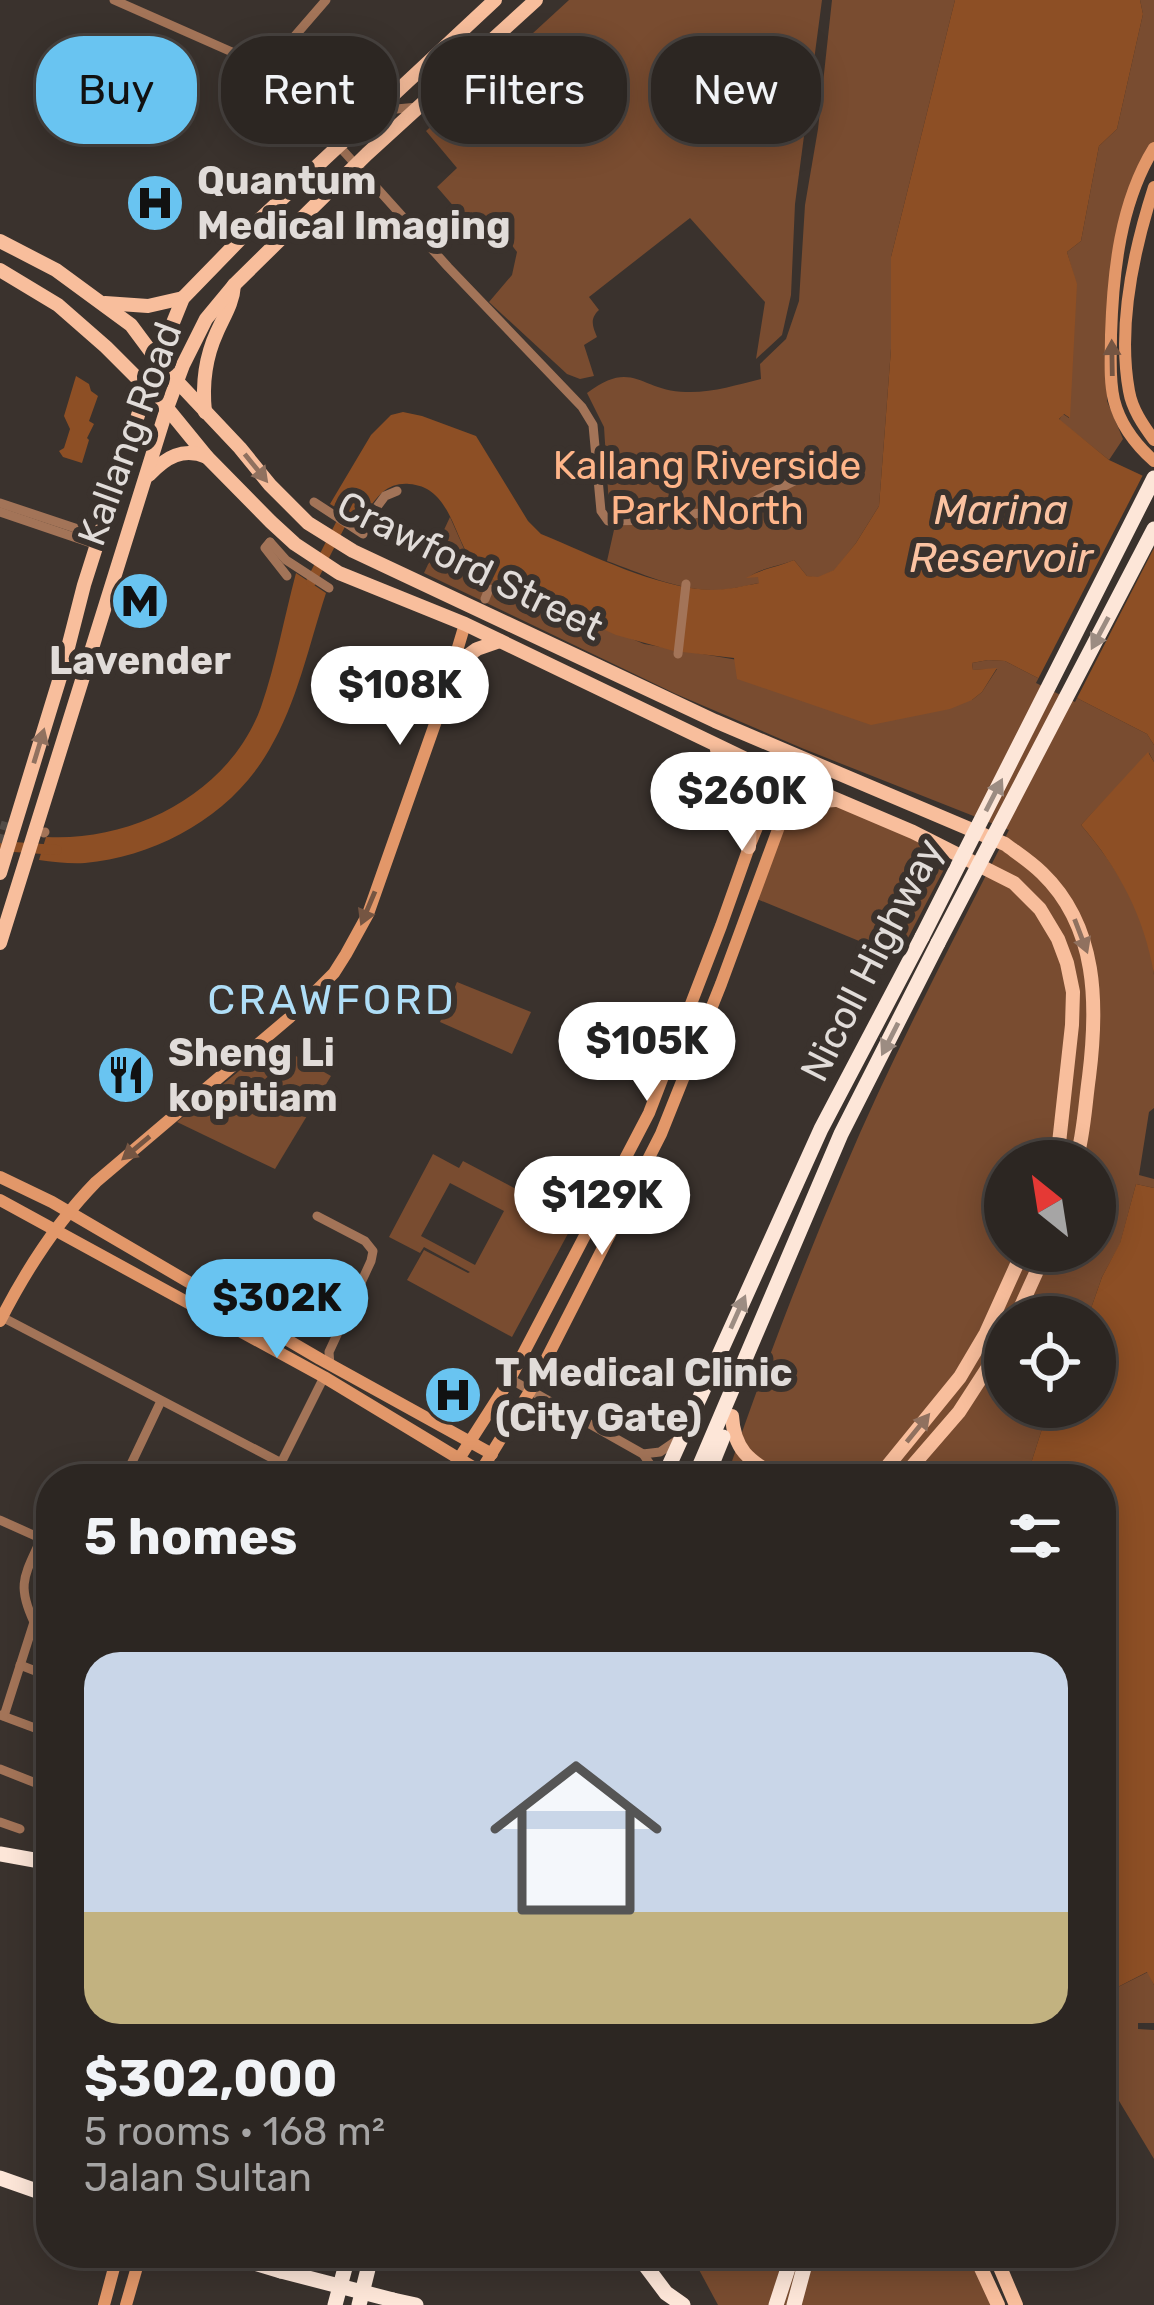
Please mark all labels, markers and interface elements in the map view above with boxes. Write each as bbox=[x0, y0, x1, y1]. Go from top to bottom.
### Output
chip: Buy bbox=[36, 36, 197, 144]
chip: Rent bbox=[221, 36, 397, 144]
chip: Filters bbox=[421, 36, 627, 144]
chip: New bbox=[651, 36, 821, 144]
place label: Quantum Medical Imaging bbox=[197, 158, 511, 249]
hospital icon: Quantum Medical Imaging bbox=[124, 172, 186, 234]
street label: Kallang Road bbox=[68, 316, 192, 552]
one-way arrow bbox=[1102, 338, 1121, 376]
park label: Kallang Riverside Park North bbox=[553, 443, 861, 534]
one-way arrow bbox=[243, 453, 268, 484]
street label: Crawford Street bbox=[330, 482, 610, 650]
water label: Marina Reservoir bbox=[909, 485, 1095, 583]
metro station icon: Lavender bbox=[109, 570, 171, 632]
one-way arrow bbox=[1090, 616, 1111, 651]
place label: Lavender bbox=[49, 638, 231, 684]
pin: $108K bbox=[316, 646, 484, 748]
text: $108K bbox=[338, 662, 462, 708]
one-way arrow bbox=[31, 727, 49, 764]
pin: $260K bbox=[658, 752, 826, 854]
text: $260K bbox=[677, 768, 807, 814]
one-way arrow bbox=[983, 778, 1003, 812]
street label: Nicoll Highway bbox=[791, 831, 953, 1089]
one-way arrow bbox=[358, 891, 377, 927]
one-way arrow bbox=[1073, 919, 1091, 955]
district label: CRAWFORD bbox=[207, 975, 457, 1025]
pin: $105K bbox=[563, 1002, 731, 1104]
text: $105K bbox=[585, 1018, 709, 1064]
one-way arrow bbox=[880, 1022, 900, 1056]
place label: Sheng Li kopitiam bbox=[168, 1030, 338, 1121]
restaurant icon: Sheng Li kopitiam bbox=[95, 1044, 157, 1106]
one-way arrow bbox=[121, 1134, 151, 1160]
north arrow bbox=[984, 1140, 1116, 1272]
map controls bbox=[984, 1140, 1116, 1428]
pin: $129K bbox=[518, 1156, 686, 1258]
text: $129K bbox=[541, 1172, 663, 1218]
pin: $302K bbox=[193, 1259, 361, 1361]
text: $302K bbox=[212, 1275, 342, 1321]
one-way arrow bbox=[728, 1294, 748, 1329]
button: locate bbox=[984, 1296, 1116, 1428]
place label: T Medical Clinic (City Gate) bbox=[495, 1350, 793, 1441]
hospital icon: T Medical Clinic (City Gate) bbox=[422, 1364, 484, 1426]
one-way arrow bbox=[905, 1412, 930, 1443]
icon: filters bbox=[1002, 1503, 1068, 1569]
text: 5 homes bbox=[84, 1506, 297, 1567]
icon: home bbox=[468, 1730, 684, 1946]
text: $302,000 bbox=[84, 2048, 337, 2109]
text: 5 rooms · 168 m² bbox=[84, 2109, 385, 2155]
text: Jalan Sultan bbox=[84, 2155, 312, 2201]

